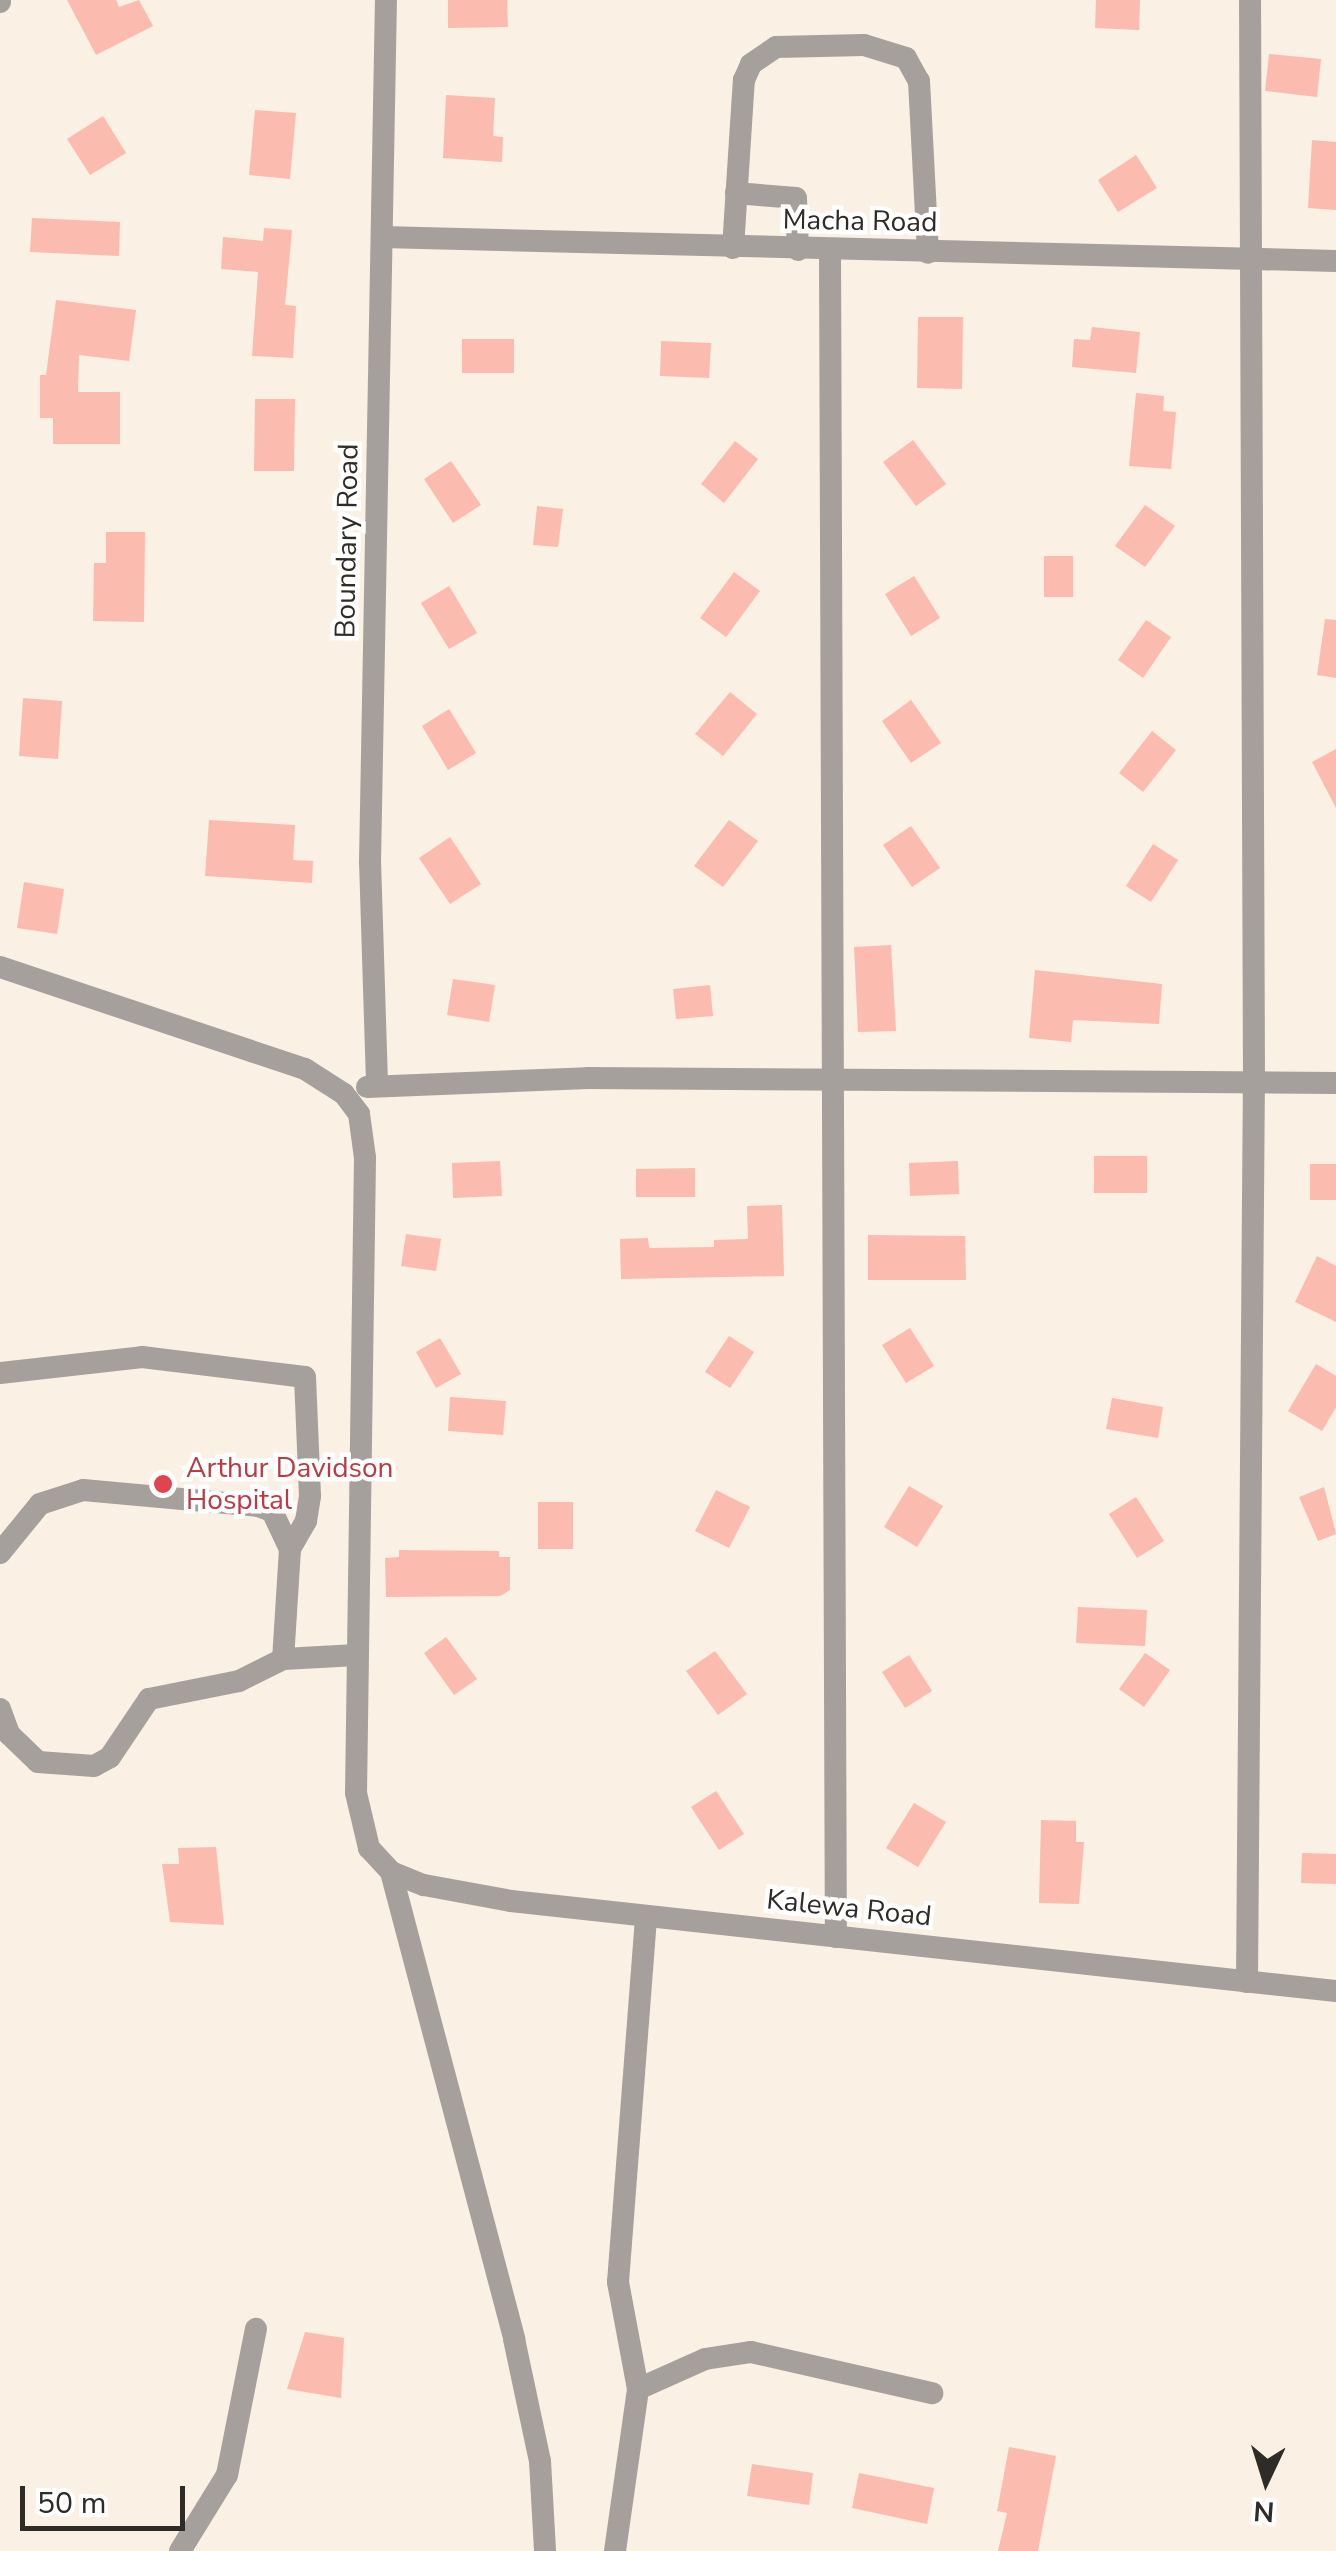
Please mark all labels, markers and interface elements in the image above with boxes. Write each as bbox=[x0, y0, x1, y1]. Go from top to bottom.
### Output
street label: Macha Road bbox=[782, 203, 938, 239]
street label: Boundary Road bbox=[329, 443, 365, 639]
place label: Arthur Davidson Hospital bbox=[186, 1451, 393, 1517]
marker: Arthur Davidson Hospital bbox=[150, 1471, 176, 1497]
street label: Kalewa Road bbox=[765, 1883, 933, 1933]
north arrow bbox=[1216, 2431, 1316, 2531]
scale bar bbox=[25, 2466, 190, 2528]
text: 50 m bbox=[37, 2483, 106, 2524]
text: N bbox=[1252, 2491, 1276, 2531]

